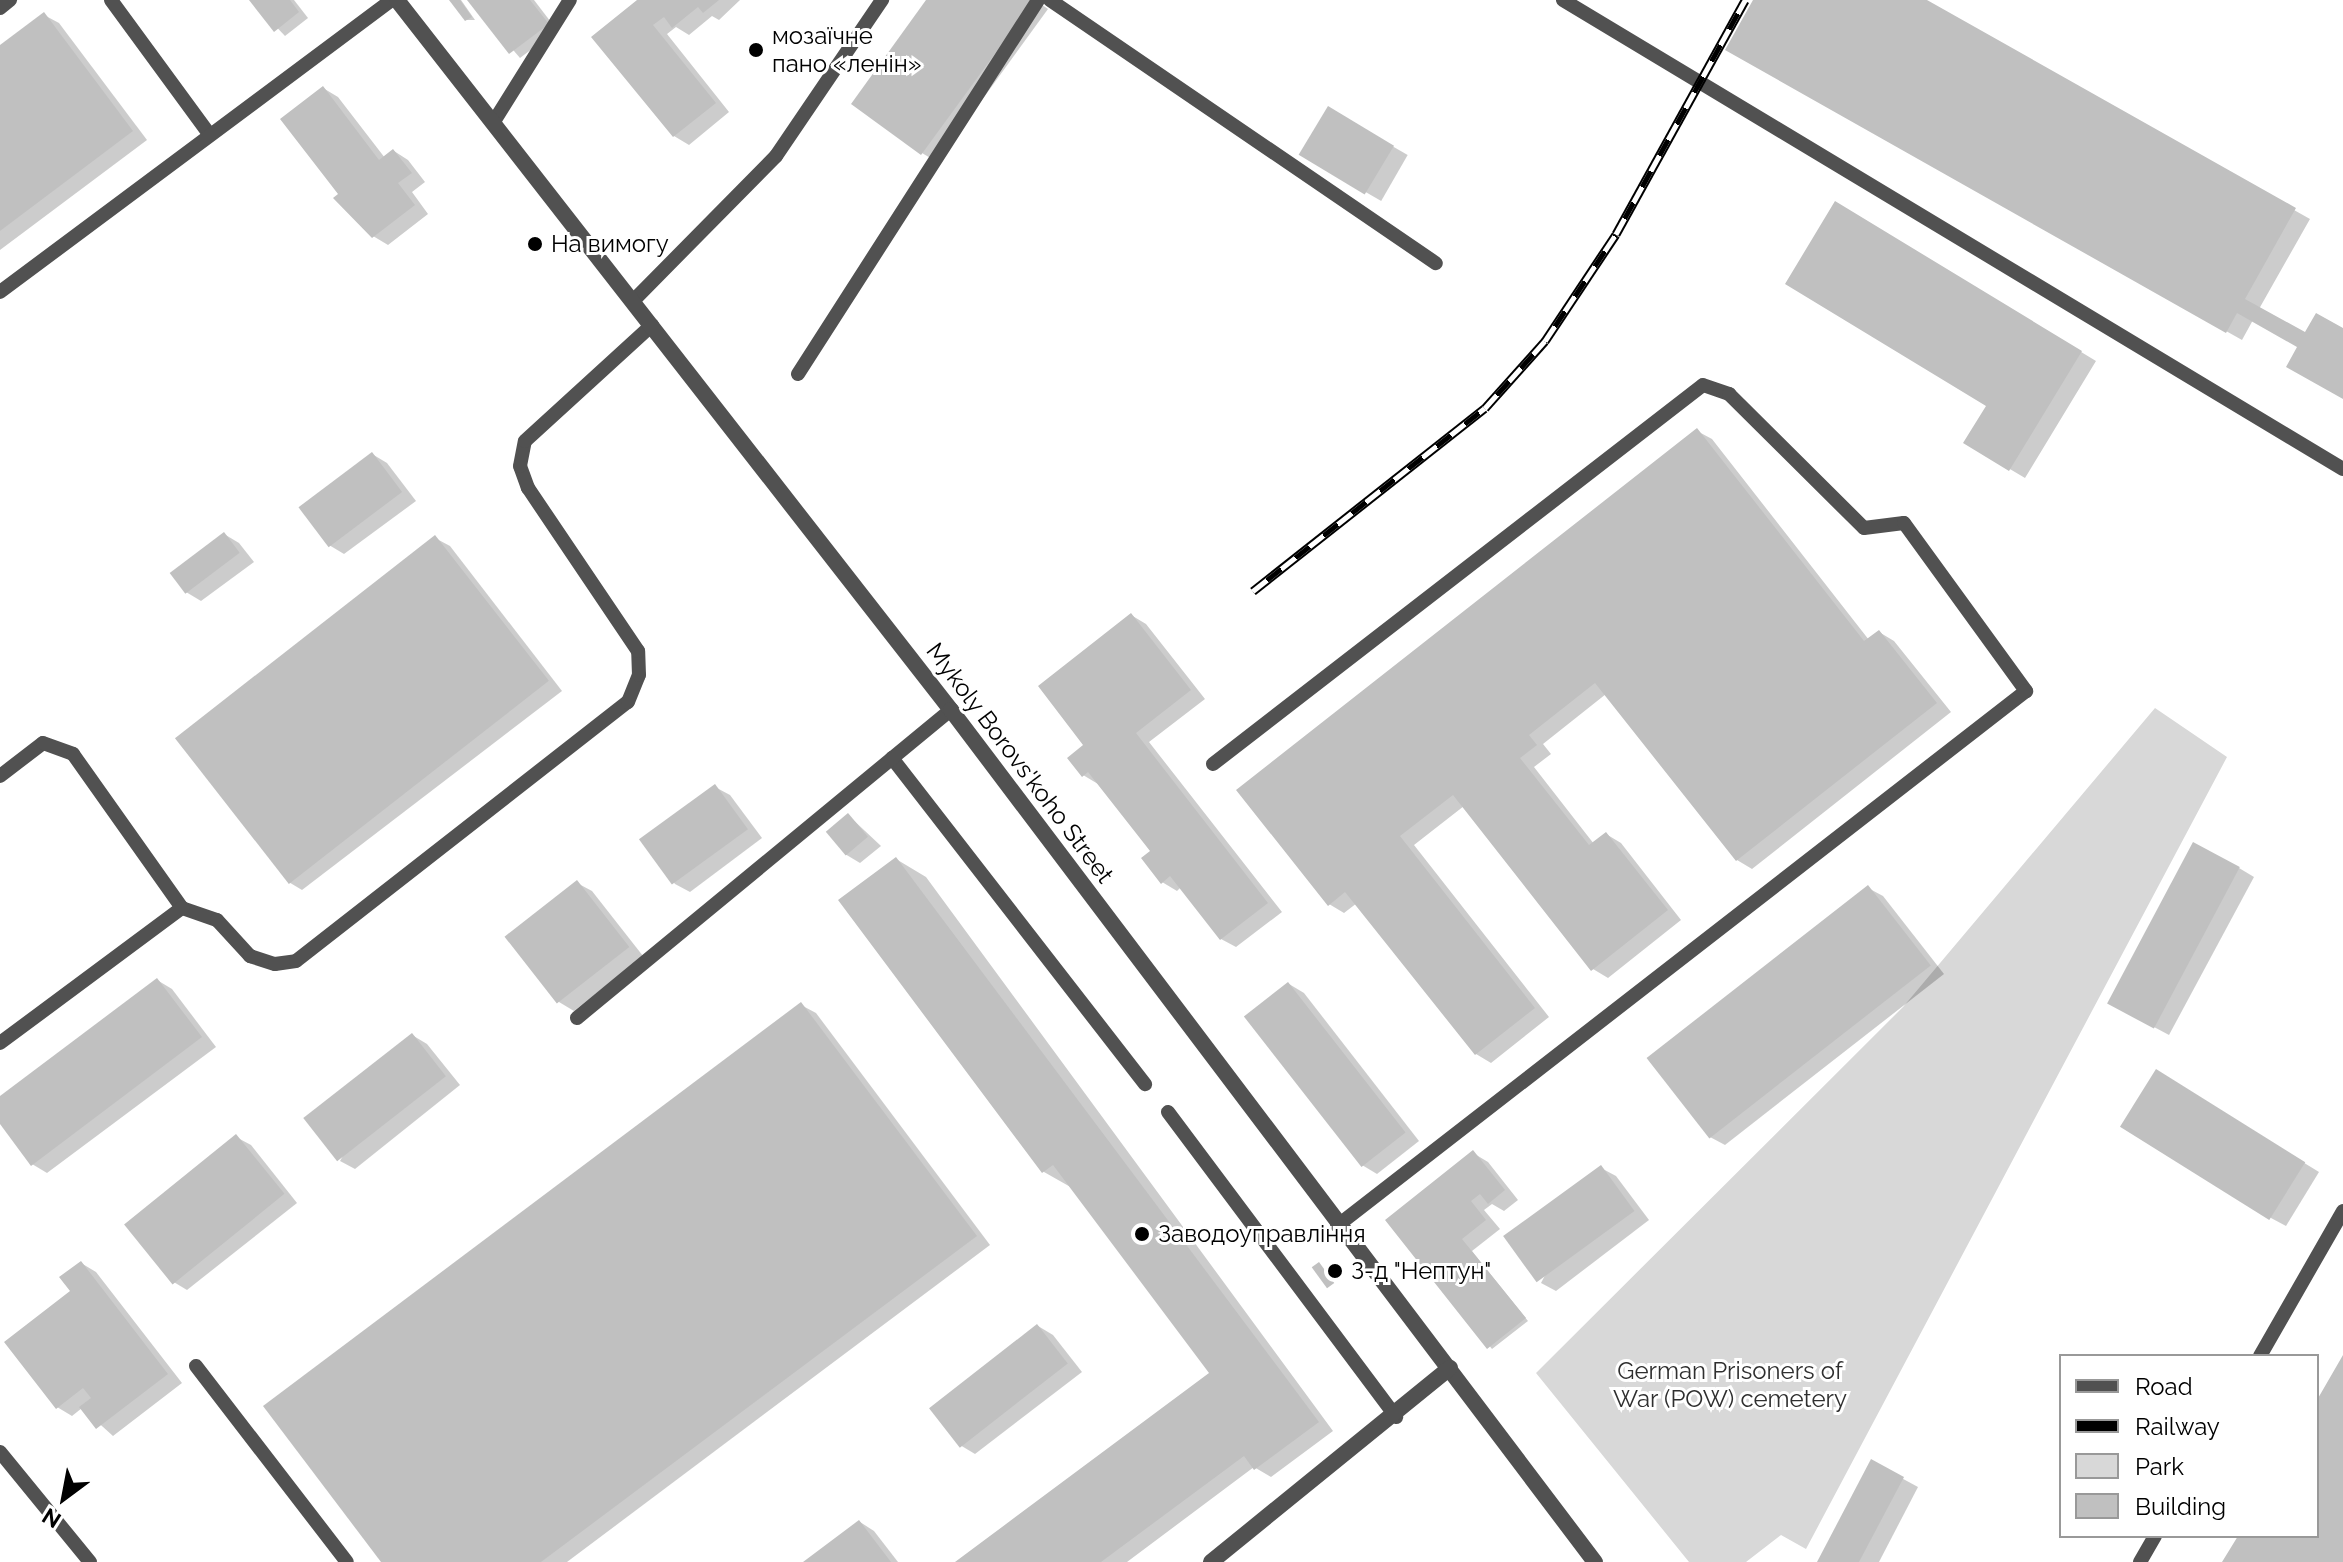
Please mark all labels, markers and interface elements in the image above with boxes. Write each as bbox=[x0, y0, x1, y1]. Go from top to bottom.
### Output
place label: мозаїчне пано «ленін» bbox=[772, 22, 922, 78]
marker: мозаїчне пано «ленін» bbox=[747, 41, 765, 59]
place label: На вимогу bbox=[551, 230, 669, 258]
marker: На вимогу bbox=[526, 235, 544, 253]
street label: Mykoly Borovs'koho Street bbox=[920, 637, 1120, 889]
place label: Заводоуправління bbox=[1158, 1220, 1366, 1248]
marker: Заводоуправління bbox=[1133, 1225, 1151, 1243]
place label: З-д "Нептун" bbox=[1351, 1257, 1492, 1285]
marker: З-д "Нептун" bbox=[1326, 1262, 1344, 1280]
legend bbox=[2059, 1354, 2319, 1538]
park label: German Prisoners of War (POW) cemetery bbox=[1613, 1357, 1847, 1413]
text: Road bbox=[2135, 1372, 2193, 1401]
text: Railway bbox=[2135, 1412, 2220, 1441]
text: Park bbox=[2135, 1452, 2184, 1481]
north arrow bbox=[24, 1458, 104, 1538]
text: Building bbox=[2135, 1492, 2226, 1521]
text: N bbox=[37, 1503, 65, 1534]

